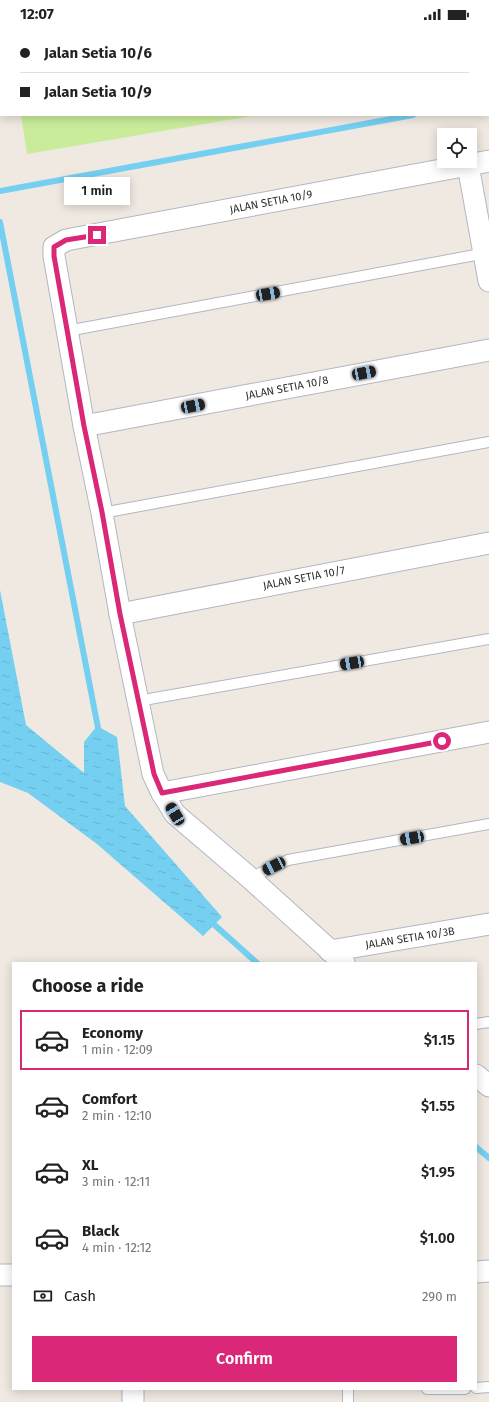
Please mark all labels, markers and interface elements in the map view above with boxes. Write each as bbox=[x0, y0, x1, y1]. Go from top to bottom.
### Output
text: 12:07 bbox=[20, 5, 54, 23]
text: Jalan Setia 10/6 bbox=[44, 44, 152, 62]
text: Jalan Setia 10/9 bbox=[44, 83, 152, 101]
map controls bbox=[437, 128, 477, 168]
button: locate bbox=[437, 128, 477, 168]
callout: 1 min bbox=[64, 177, 130, 205]
text: 1 min bbox=[81, 183, 113, 198]
street label: JALAN SETIA 10/9 bbox=[229, 188, 314, 216]
route end bbox=[88, 226, 106, 244]
car bbox=[255, 286, 281, 302]
car bbox=[351, 365, 377, 381]
street label: JALAN SETIA 10/8 bbox=[244, 374, 330, 402]
car bbox=[180, 398, 206, 414]
street label: JALAN SETIA 10/7 bbox=[262, 564, 346, 592]
car bbox=[339, 655, 365, 671]
route start bbox=[433, 732, 451, 750]
car bbox=[164, 801, 186, 827]
car bbox=[399, 830, 425, 846]
car bbox=[261, 855, 287, 877]
street label: JALAN SETIA 10/3B bbox=[364, 924, 456, 951]
text: Choose a ride bbox=[32, 975, 144, 997]
icon: car bbox=[34, 1022, 70, 1058]
text: Economy bbox=[82, 1024, 143, 1042]
text: $1.15 bbox=[424, 1031, 455, 1049]
text: 1 min · 12:09 bbox=[82, 1042, 153, 1057]
icon: car bbox=[34, 1088, 70, 1124]
text: Comfort bbox=[82, 1090, 138, 1108]
text: $1.55 bbox=[421, 1097, 455, 1115]
text: 2 min · 12:10 bbox=[82, 1108, 152, 1123]
icon: car bbox=[34, 1154, 70, 1190]
text: XL bbox=[82, 1156, 98, 1174]
text: $1.95 bbox=[421, 1163, 455, 1181]
text: 3 min · 12:11 bbox=[82, 1174, 150, 1189]
icon: car bbox=[34, 1220, 70, 1256]
text: Black bbox=[82, 1222, 119, 1240]
text: $1.00 bbox=[420, 1229, 455, 1247]
text: 4 min · 12:12 bbox=[82, 1240, 152, 1255]
icon: cash bbox=[32, 1285, 54, 1307]
text: Cash bbox=[64, 1287, 96, 1305]
text: 290 m bbox=[422, 1289, 457, 1304]
button: Confirm bbox=[32, 1336, 457, 1382]

